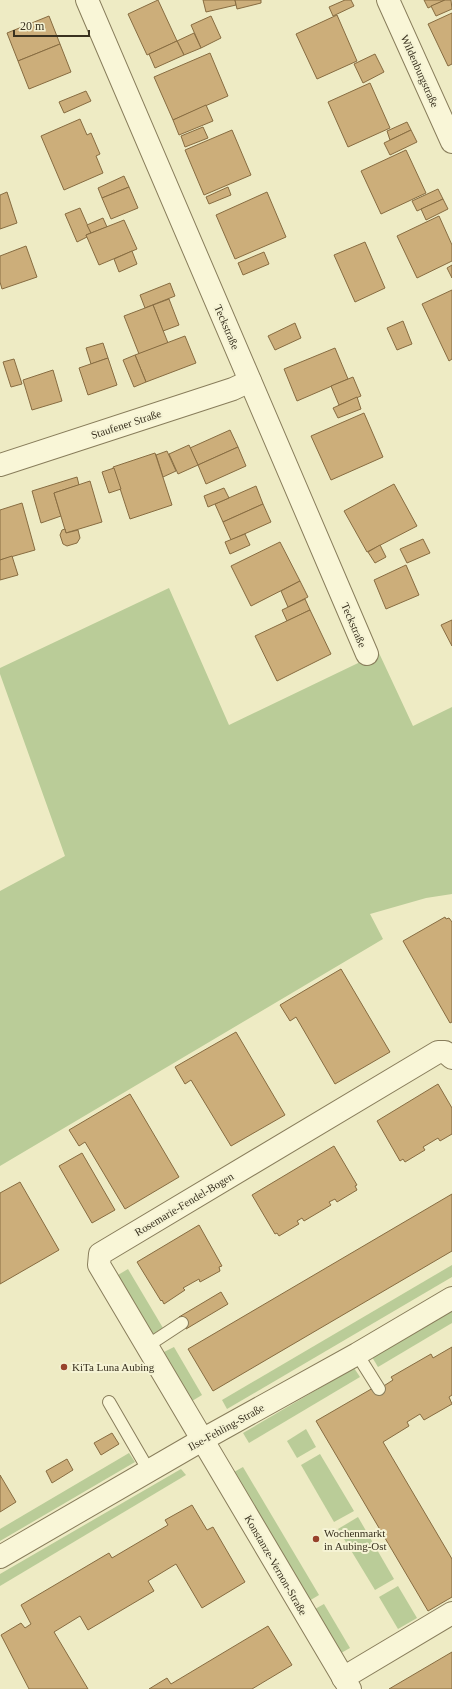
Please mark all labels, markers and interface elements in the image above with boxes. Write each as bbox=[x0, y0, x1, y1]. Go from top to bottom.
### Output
scale bar bbox=[14, 12, 89, 38]
text: 20 m bbox=[20, 19, 45, 33]
street label: Wildenburgstraße bbox=[399, 33, 441, 109]
street label: Teckstraße bbox=[212, 303, 242, 351]
street label: Staufener Straße bbox=[89, 407, 163, 441]
street label: Teckstraße bbox=[339, 601, 369, 649]
street label: Rosemarie-Fendel-Bogen bbox=[132, 1169, 236, 1238]
place label: KiTa Luna Aubing bbox=[72, 1361, 155, 1373]
marker: KiTa Luna Aubing bbox=[59, 1362, 69, 1372]
street label: Ilse-Fehling-Straße bbox=[186, 1401, 266, 1453]
street label: Konstanze-Vernon-Straße bbox=[242, 1513, 310, 1617]
place label: Wochenmarkt in Aubing-Ost bbox=[324, 1527, 387, 1552]
marker: Wochenmarkt in Aubing-Ost bbox=[311, 1534, 321, 1544]

